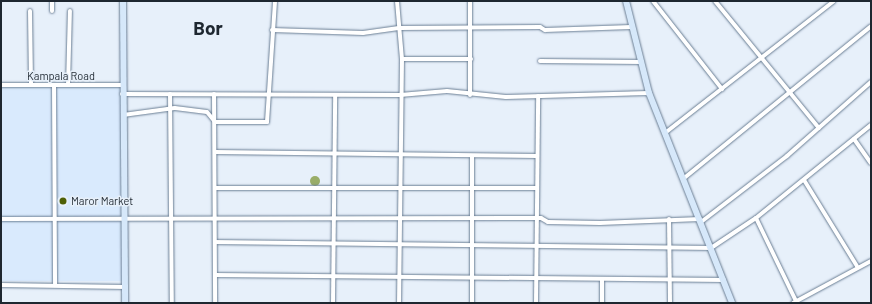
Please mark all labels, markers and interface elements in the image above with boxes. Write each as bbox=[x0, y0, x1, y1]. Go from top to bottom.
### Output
district label: Bor bbox=[193, 17, 223, 39]
street label: Kampala Road bbox=[27, 69, 95, 83]
place label: Maror Market bbox=[71, 194, 133, 208]
marker: Maror Market bbox=[58, 196, 68, 206]

